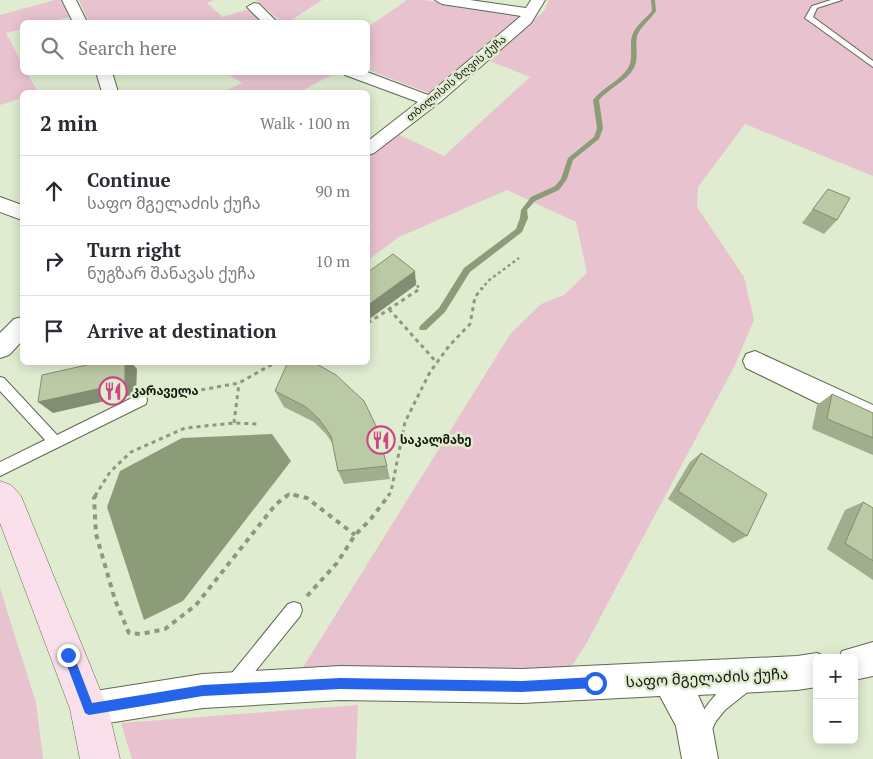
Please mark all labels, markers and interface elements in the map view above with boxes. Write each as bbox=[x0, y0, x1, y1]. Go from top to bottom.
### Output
search box bbox=[20, 20, 370, 75]
street label: თბილისის ზღვის ქუჩა bbox=[403, 32, 509, 124]
icon: search bbox=[38, 34, 66, 62]
text: Search here bbox=[78, 35, 177, 60]
text: 2 min bbox=[40, 109, 97, 137]
text: Walk · 100 m bbox=[260, 112, 350, 134]
text: Continue bbox=[87, 167, 171, 192]
icon: ahead bbox=[40, 177, 68, 205]
text: 90 m bbox=[315, 180, 350, 202]
text: საფო მგელაძის ქუჩა bbox=[87, 192, 260, 214]
text: Turn right bbox=[87, 237, 181, 262]
icon: right bbox=[40, 247, 68, 275]
text: 10 m bbox=[315, 250, 350, 272]
text: ნუგზარ შანავას ქუჩა bbox=[87, 262, 256, 284]
icon: arrive bbox=[40, 317, 68, 345]
text: Arrive at destination bbox=[87, 318, 276, 343]
restaurant icon: კარაველა bbox=[98, 376, 128, 406]
place label: კარაველა bbox=[132, 383, 199, 399]
restaurant icon: საკალმახე bbox=[366, 425, 396, 455]
place label: საკალმახე bbox=[400, 432, 472, 448]
route end bbox=[57, 644, 80, 667]
map controls bbox=[813, 654, 858, 744]
button: + bbox=[813, 654, 858, 699]
street label: საფო მგელაძის ქუჩა bbox=[625, 663, 789, 691]
route start bbox=[584, 672, 607, 695]
button: − bbox=[813, 699, 858, 744]

